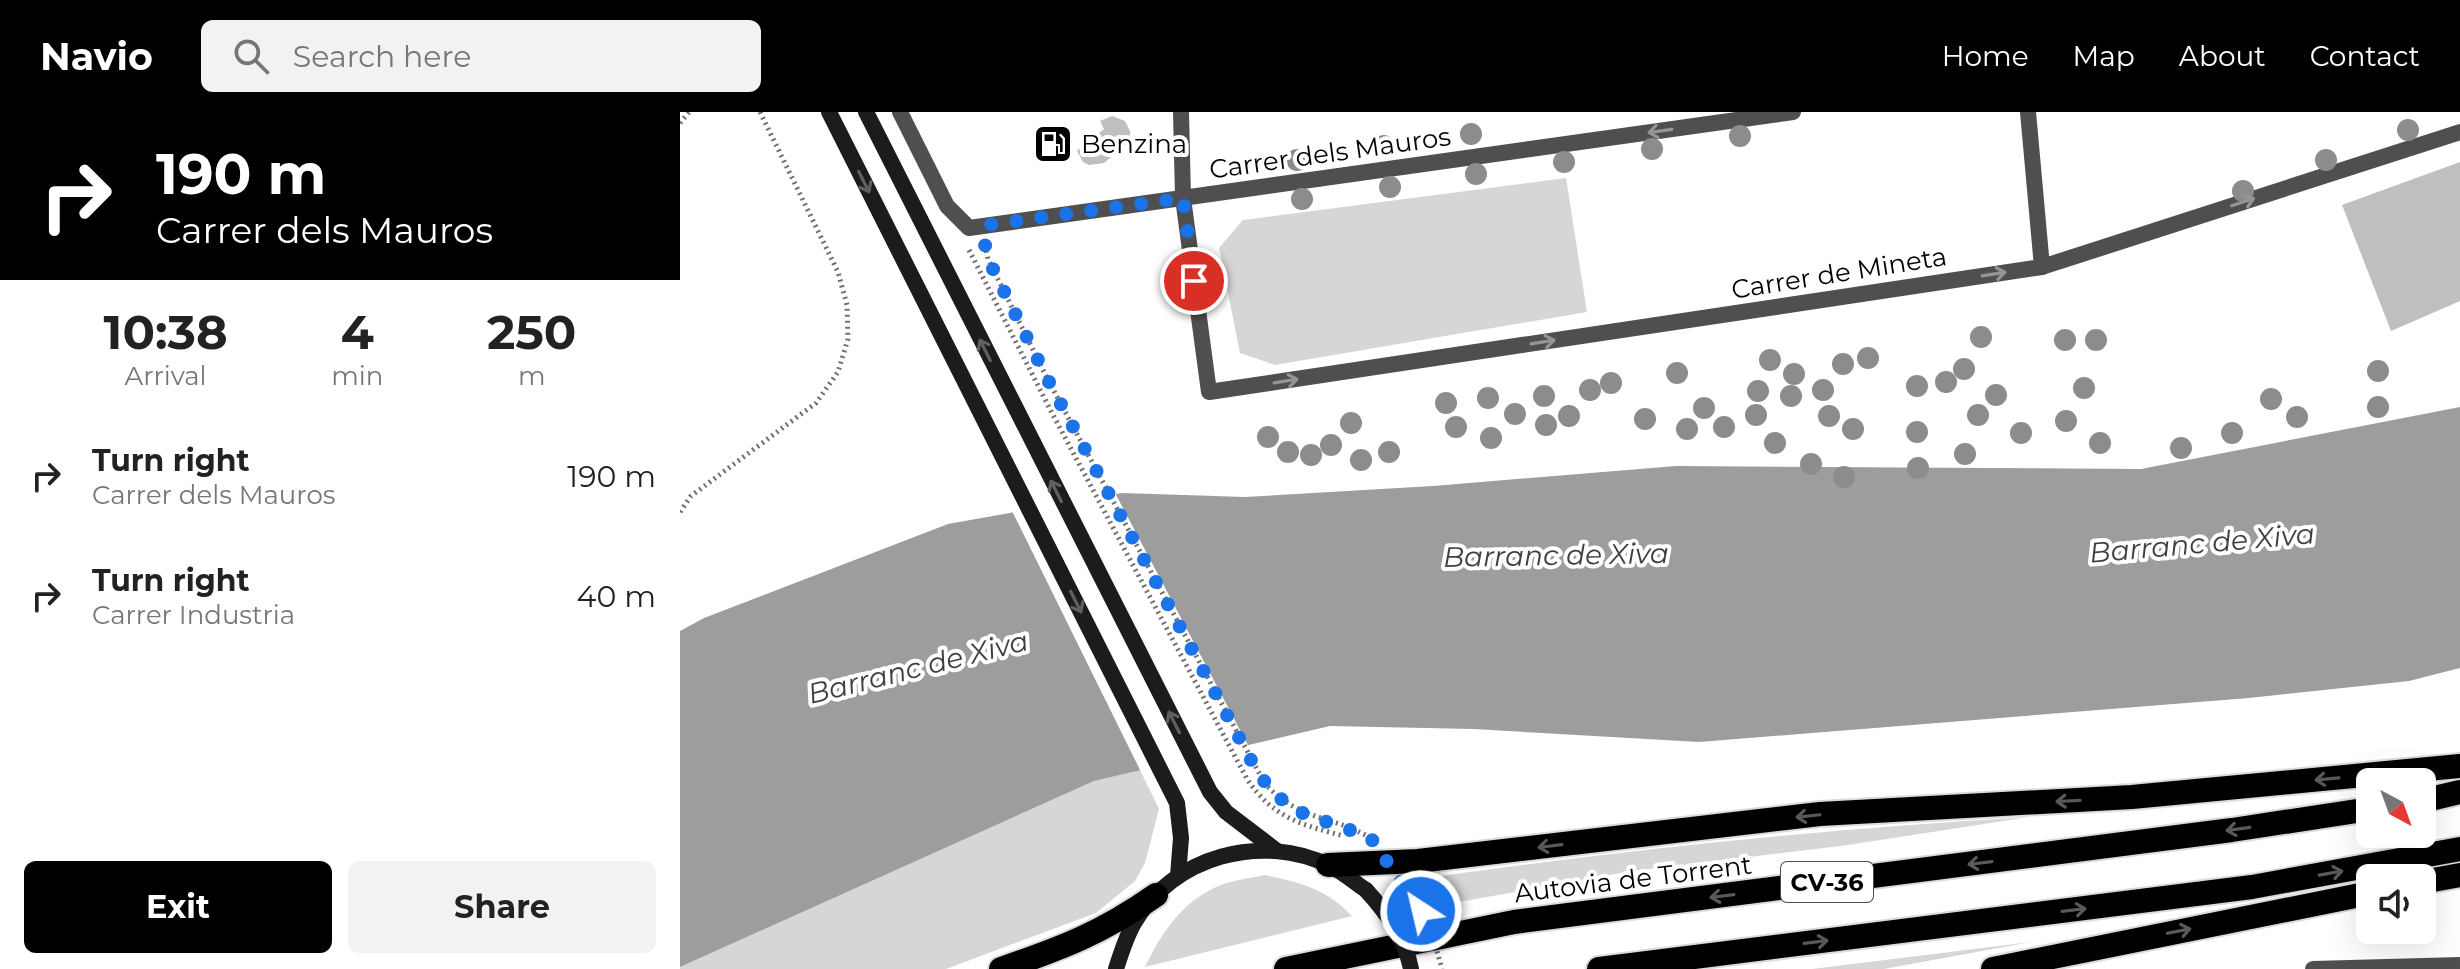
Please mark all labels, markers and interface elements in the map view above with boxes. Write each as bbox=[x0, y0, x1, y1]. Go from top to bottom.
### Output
search box bbox=[201, 20, 761, 92]
text: Navio bbox=[40, 33, 153, 80]
icon: search bbox=[229, 34, 273, 78]
text: Search here bbox=[293, 38, 471, 75]
text: Home bbox=[1942, 39, 2029, 73]
text: Map bbox=[2073, 39, 2135, 73]
text: About bbox=[2179, 39, 2266, 73]
text: Contact bbox=[2310, 39, 2420, 73]
street label: Carrer dels Mauros bbox=[1207, 120, 1453, 186]
fuel station icon: Benzina bbox=[1032, 123, 1074, 165]
one-way arrow bbox=[1648, 124, 1673, 139]
place label: Benzina bbox=[1081, 128, 1187, 160]
text: 190 m bbox=[156, 140, 326, 208]
icon: right bbox=[24, 144, 128, 248]
one-way arrow bbox=[857, 169, 872, 193]
one-way arrow bbox=[2230, 194, 2255, 208]
text: Carrer dels Mauros bbox=[156, 208, 493, 252]
street label: Carrer de Mineta bbox=[1729, 240, 1949, 306]
pin bbox=[1160, 247, 1228, 315]
icon: arrive bbox=[1172, 259, 1216, 303]
one-way arrow bbox=[1981, 266, 2006, 281]
text: 10:38 bbox=[104, 303, 228, 361]
text: 4 bbox=[341, 303, 374, 361]
text: 250 bbox=[487, 303, 576, 361]
one-way arrow bbox=[1530, 334, 1555, 349]
one-way arrow bbox=[977, 338, 992, 362]
text: Arrival bbox=[125, 360, 207, 392]
text: min bbox=[331, 360, 383, 392]
text: m bbox=[518, 360, 545, 392]
one-way arrow bbox=[1273, 372, 1298, 387]
text: Turn right bbox=[92, 442, 249, 479]
icon: right bbox=[24, 454, 68, 498]
text: 190 m bbox=[567, 458, 656, 495]
text: Carrer dels Mauros bbox=[92, 479, 335, 511]
one-way arrow bbox=[1048, 479, 1064, 503]
water label: Barranc de Xiva bbox=[2088, 516, 2316, 570]
water label: Barranc de Xiva bbox=[1443, 536, 1669, 574]
text: Turn right bbox=[92, 562, 249, 599]
icon: right bbox=[24, 574, 68, 618]
text: 40 m bbox=[577, 578, 656, 615]
one-way arrow bbox=[1069, 589, 1085, 613]
text: Carrer Industria bbox=[92, 599, 295, 631]
water label: Barranc de Xiva bbox=[804, 623, 1032, 711]
one-way arrow bbox=[1166, 711, 1182, 735]
north arrow bbox=[2356, 768, 2436, 848]
map controls bbox=[2356, 768, 2436, 944]
one-way arrow bbox=[2314, 772, 2341, 787]
one-way arrow bbox=[2055, 793, 2082, 808]
one-way arrow bbox=[1795, 808, 1822, 823]
one-way arrow bbox=[2225, 822, 2251, 837]
one-way arrow bbox=[1537, 838, 1564, 853]
street label: Autovia de Torrent bbox=[1512, 849, 1754, 909]
one-way arrow bbox=[1967, 855, 1994, 870]
button: Exit bbox=[24, 861, 332, 953]
button: Share bbox=[348, 861, 656, 953]
road number: CV-36 bbox=[1781, 862, 1873, 902]
one-way arrow bbox=[2318, 864, 2343, 879]
button: sound bbox=[2356, 864, 2436, 944]
position arrow bbox=[1379, 869, 1463, 953]
one-way arrow bbox=[1709, 888, 1736, 903]
one-way arrow bbox=[2060, 902, 2086, 917]
one-way arrow bbox=[2166, 923, 2191, 938]
one-way arrow bbox=[1802, 934, 1828, 949]

